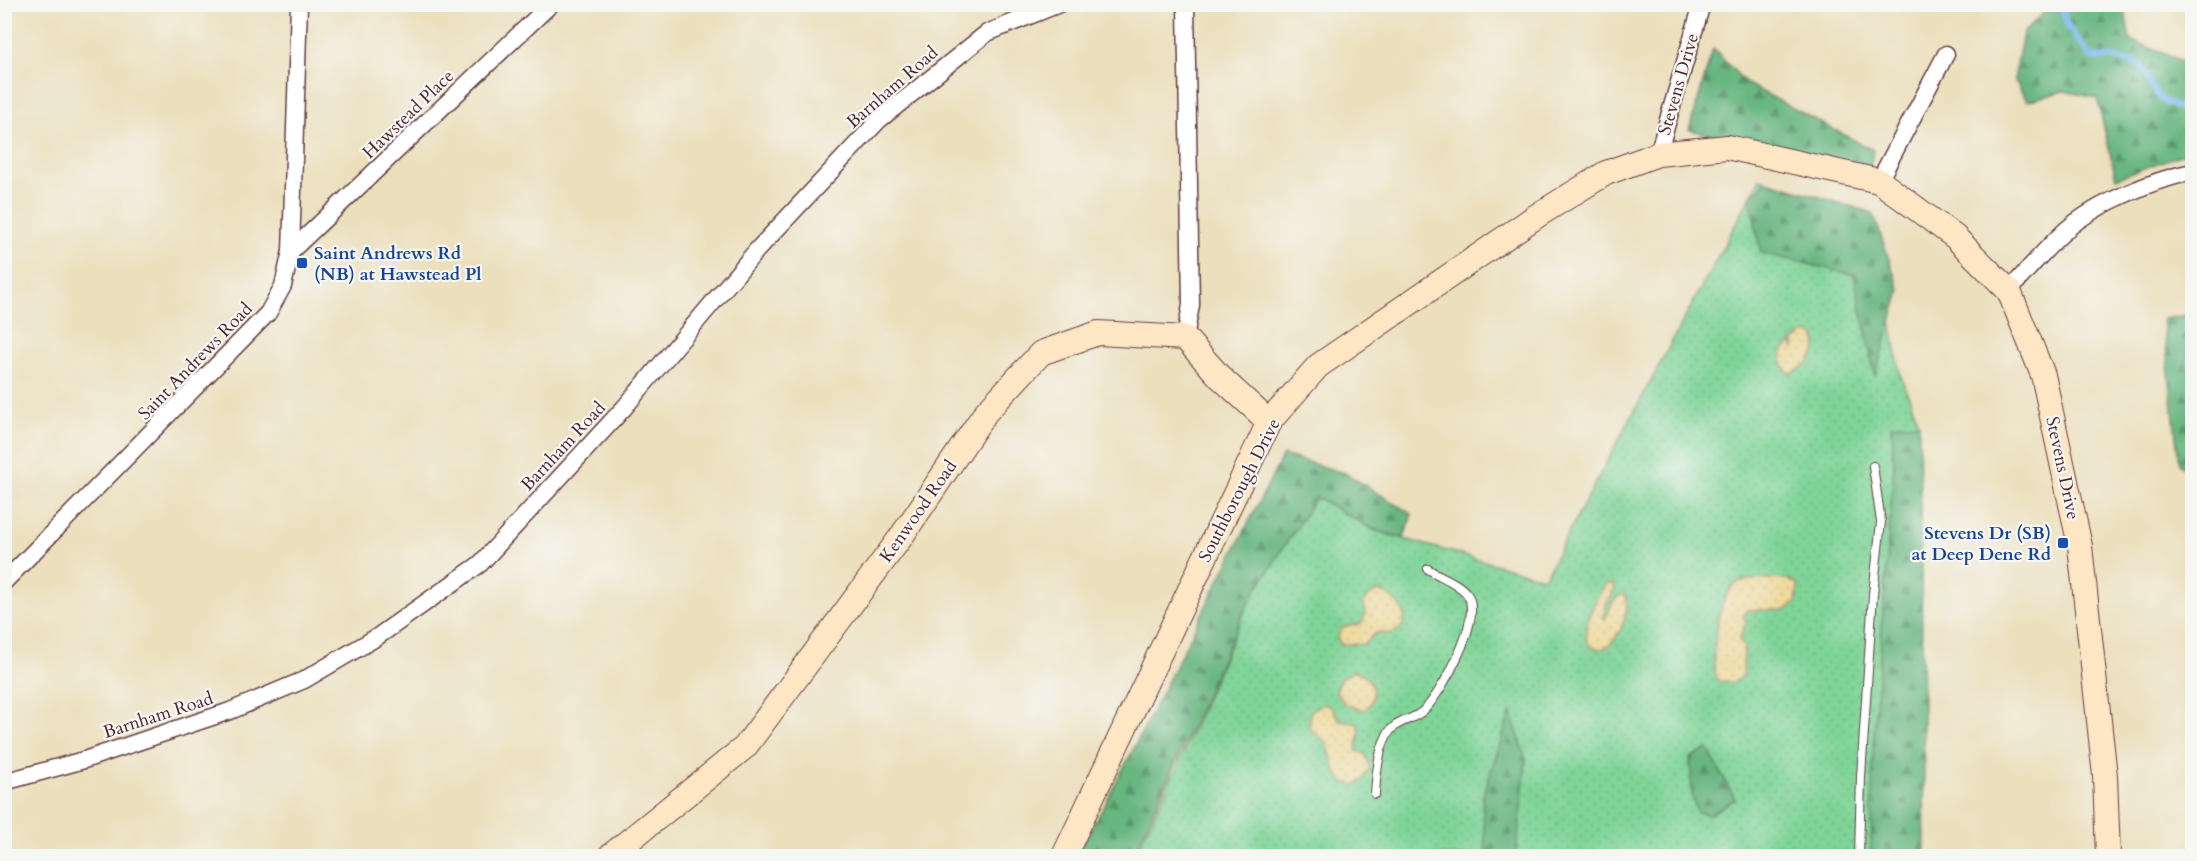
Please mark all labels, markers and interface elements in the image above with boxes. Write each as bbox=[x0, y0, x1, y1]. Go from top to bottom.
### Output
street label: Stevens Drive bbox=[1652, 30, 1705, 138]
street label: Barnham Road bbox=[841, 40, 944, 134]
street label: Hawstead Place bbox=[357, 64, 460, 165]
place label: Saint Andrews Rd (NB) at Hawstead Pl bbox=[314, 241, 482, 287]
marker: Saint Andrews Rd (NB) at Hawstead Pl bbox=[295, 256, 309, 270]
street label: Saint Andrews Road bbox=[133, 297, 258, 426]
street label: Barnham Road bbox=[515, 396, 612, 497]
street label: Southborough Drive bbox=[1192, 414, 1286, 566]
street label: Stevens Drive bbox=[2039, 414, 2086, 522]
street label: Kenwood Road bbox=[874, 455, 963, 567]
place label: Stevens Dr (SB) at Deep Dene Rd bbox=[1911, 521, 2052, 567]
marker: Stevens Dr (SB) at Deep Dene Rd bbox=[2056, 536, 2070, 550]
street label: Barnham Road bbox=[100, 686, 217, 745]

